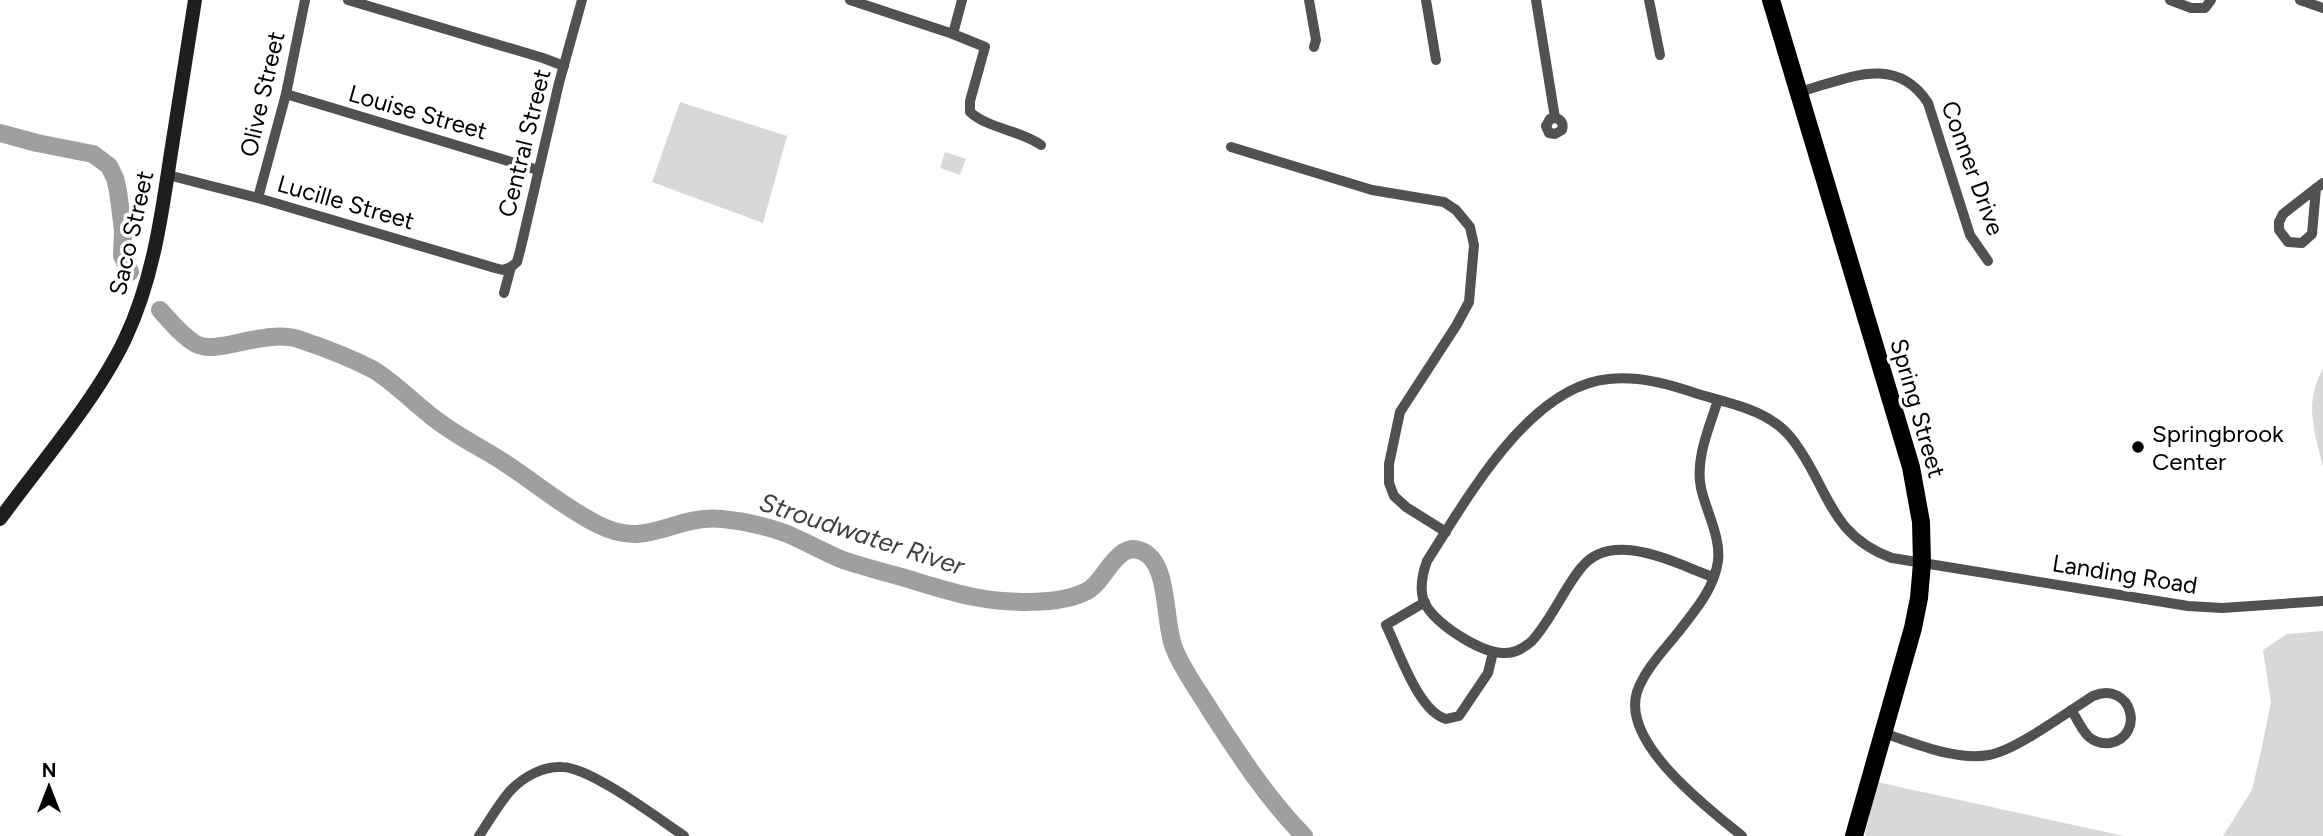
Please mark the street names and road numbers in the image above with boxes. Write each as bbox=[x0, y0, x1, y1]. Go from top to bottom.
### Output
street label: Olive Street bbox=[233, 28, 291, 160]
street label: Central Street bbox=[492, 66, 556, 220]
street label: Louise Street bbox=[345, 78, 491, 146]
street label: Conner Drive bbox=[1935, 97, 2011, 239]
street label: Saco Street bbox=[103, 168, 159, 298]
street label: Lucille Street bbox=[274, 169, 418, 235]
street label: Spring Street bbox=[1884, 335, 1952, 481]
street label: Landing Road bbox=[2050, 548, 2200, 600]

